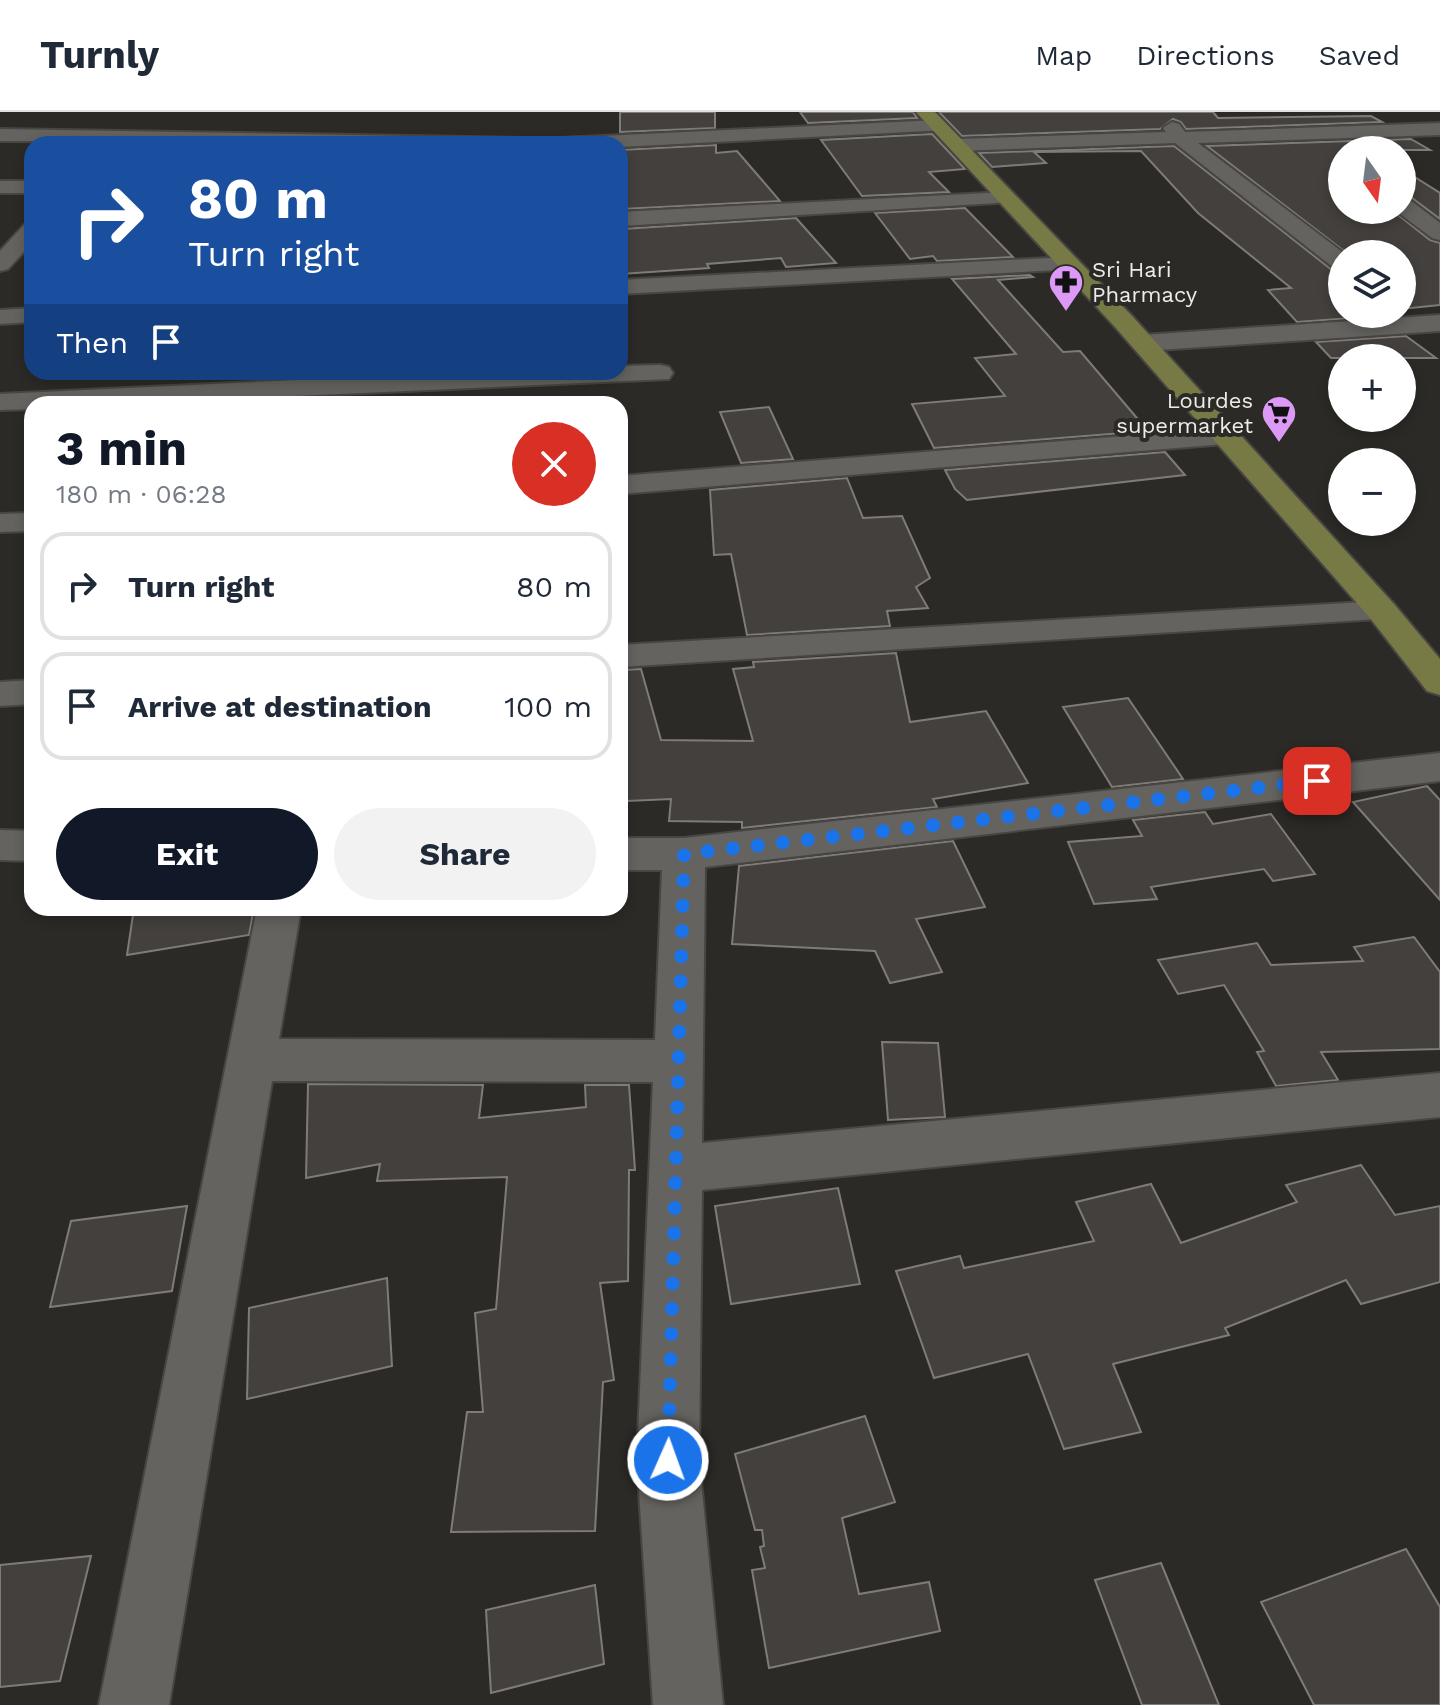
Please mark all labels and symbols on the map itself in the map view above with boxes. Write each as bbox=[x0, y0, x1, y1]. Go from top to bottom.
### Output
north arrow bbox=[1328, 136, 1416, 224]
place label: Sri Hari Pharmacy bbox=[1092, 257, 1198, 307]
pharmacy icon: Sri Hari Pharmacy bbox=[1047, 263, 1085, 313]
place label: Lourdes supermarket bbox=[1116, 388, 1253, 438]
supermarket icon: Lourdes supermarket bbox=[1260, 394, 1298, 444]
pin bbox=[1283, 747, 1351, 815]
position arrow bbox=[626, 1418, 710, 1502]

